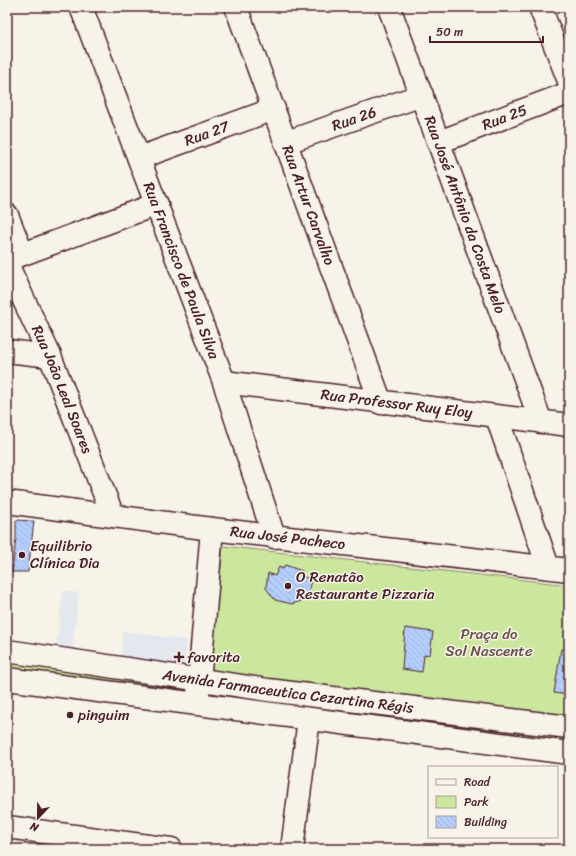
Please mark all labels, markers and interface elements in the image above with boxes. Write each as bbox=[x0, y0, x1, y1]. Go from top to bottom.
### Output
scale bar bbox=[430, 18, 543, 44]
text: 50 m bbox=[436, 21, 463, 43]
street label: Rua 25 bbox=[478, 97, 531, 138]
street label: Rua 26 bbox=[328, 99, 380, 138]
street label: Rua José Antônio da Costa Melo bbox=[417, 112, 513, 318]
street label: Rua 27 bbox=[181, 113, 234, 153]
street label: Rua Artur Carvalho bbox=[275, 141, 343, 269]
street label: Rua Francisco de Paula Silva bbox=[136, 178, 227, 363]
street label: Rua João Leal Soares bbox=[24, 321, 100, 458]
street label: Rua Professor Ruy Eloy bbox=[319, 381, 474, 426]
street label: Rua José Pacheco bbox=[229, 518, 347, 557]
place label: Equilibrio Clínica Dia bbox=[30, 533, 100, 576]
marker: Equilibrio Clínica Dia bbox=[17, 550, 27, 560]
place label: O Renatão Restaurante Pizzaria bbox=[296, 564, 435, 607]
marker: O Renatão Restaurante Pizzaria bbox=[283, 581, 293, 591]
park label: Praça do Sol Nascente bbox=[445, 621, 533, 664]
place label: favorita bbox=[187, 644, 241, 670]
marker: favorita bbox=[174, 652, 184, 662]
street label: Avenida Farmaceutica Cezartina Régis bbox=[160, 661, 415, 721]
place label: pinguim bbox=[77, 702, 130, 728]
marker: pinguim bbox=[65, 710, 75, 720]
legend bbox=[428, 766, 558, 838]
text: Road bbox=[464, 771, 491, 793]
text: Park bbox=[464, 791, 489, 813]
north arrow bbox=[18, 798, 58, 838]
text: Building bbox=[464, 811, 507, 833]
text: N bbox=[27, 816, 42, 837]

